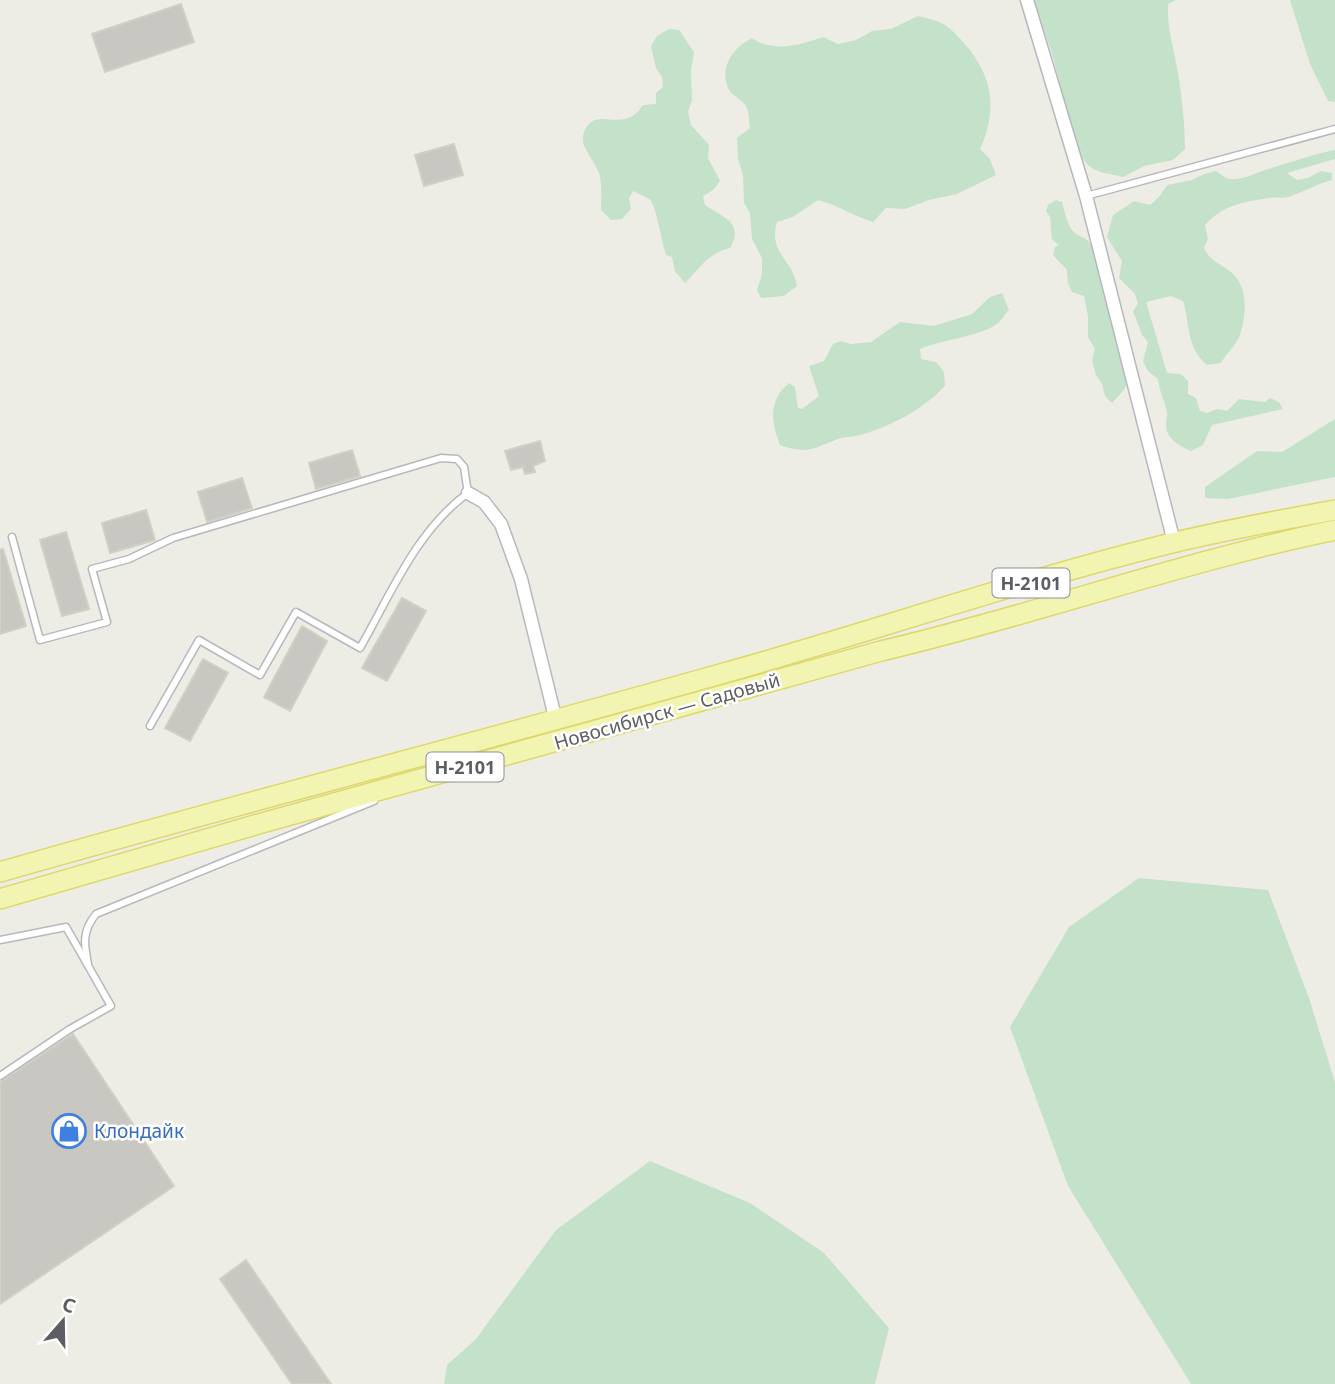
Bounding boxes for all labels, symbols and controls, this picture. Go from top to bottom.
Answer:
road number: Н-2101 [992,568,1070,598]
street label: Новосибирск — Садовый [551,666,783,756]
road number: Н-2101 [426,752,504,782]
shop icon: Клондайк [50,1112,88,1150]
place label: Клондайк [94,1118,184,1144]
north arrow [28,1286,98,1356]
text: С [59,1291,79,1319]

